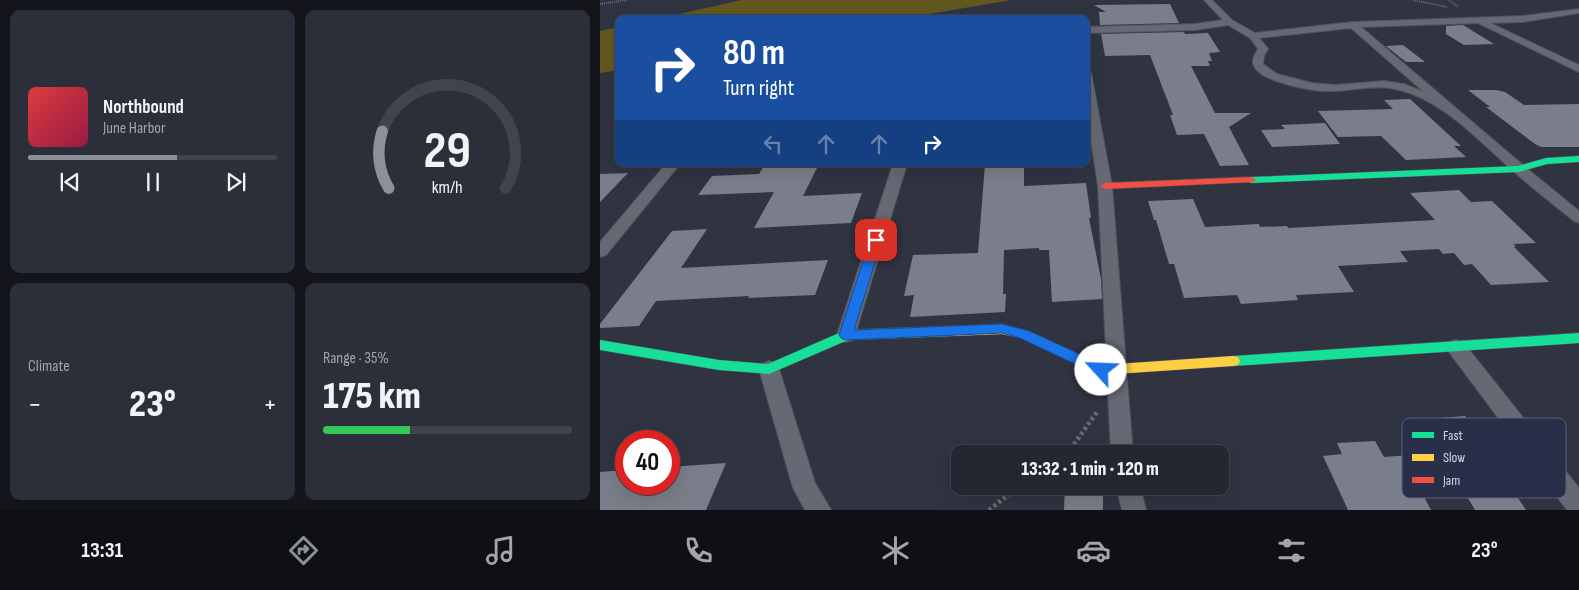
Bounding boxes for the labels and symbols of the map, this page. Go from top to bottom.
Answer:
pin [855,219,897,261]
position arrow [1074,343,1126,395]
legend [1402,418,1566,498]
text: Fast [1443,427,1463,444]
speed limit sign: 40 [615,430,680,495]
text: Slow [1443,449,1465,466]
text: Jam [1442,472,1460,489]

